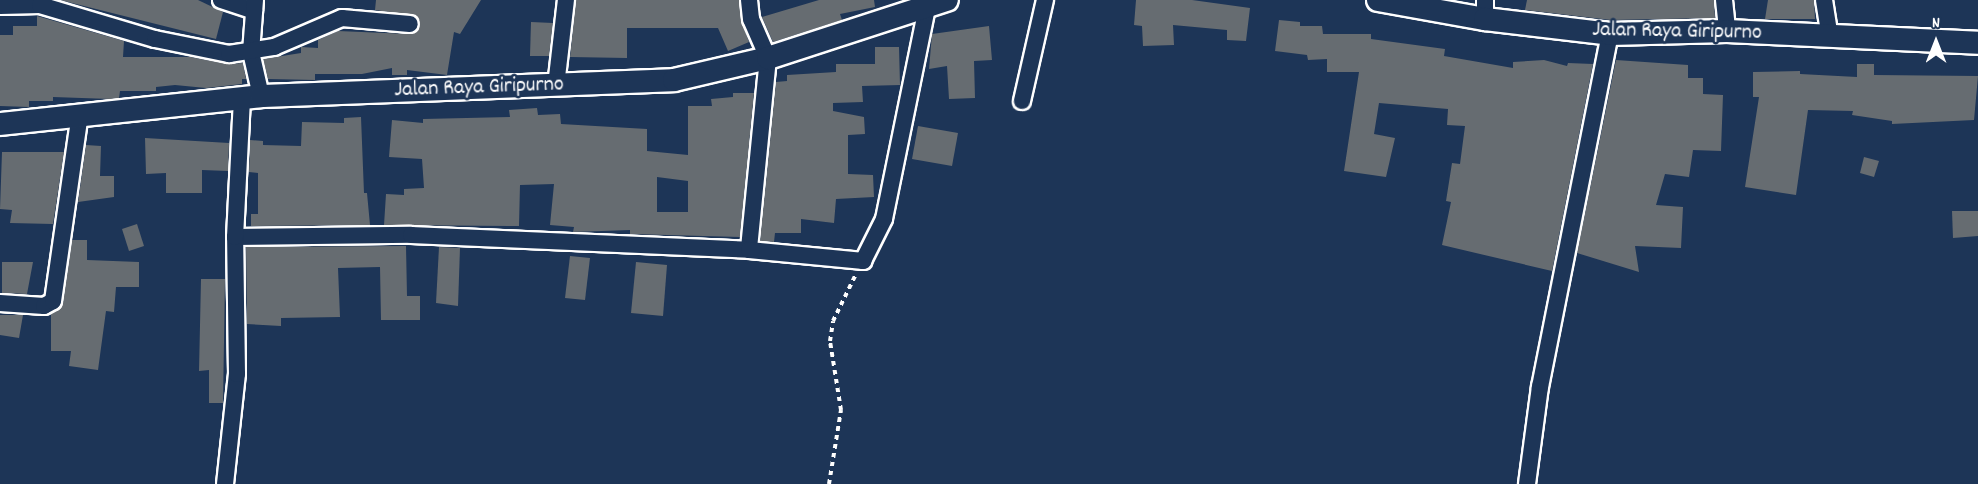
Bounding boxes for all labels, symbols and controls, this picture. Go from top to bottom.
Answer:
north arrow [1906,12,1966,72]
text: N [1932,12,1940,35]
street label: Jalan Raya Giripurno [1592,17,1762,47]
street label: Jalan Raya Giripurno [394,72,564,104]

